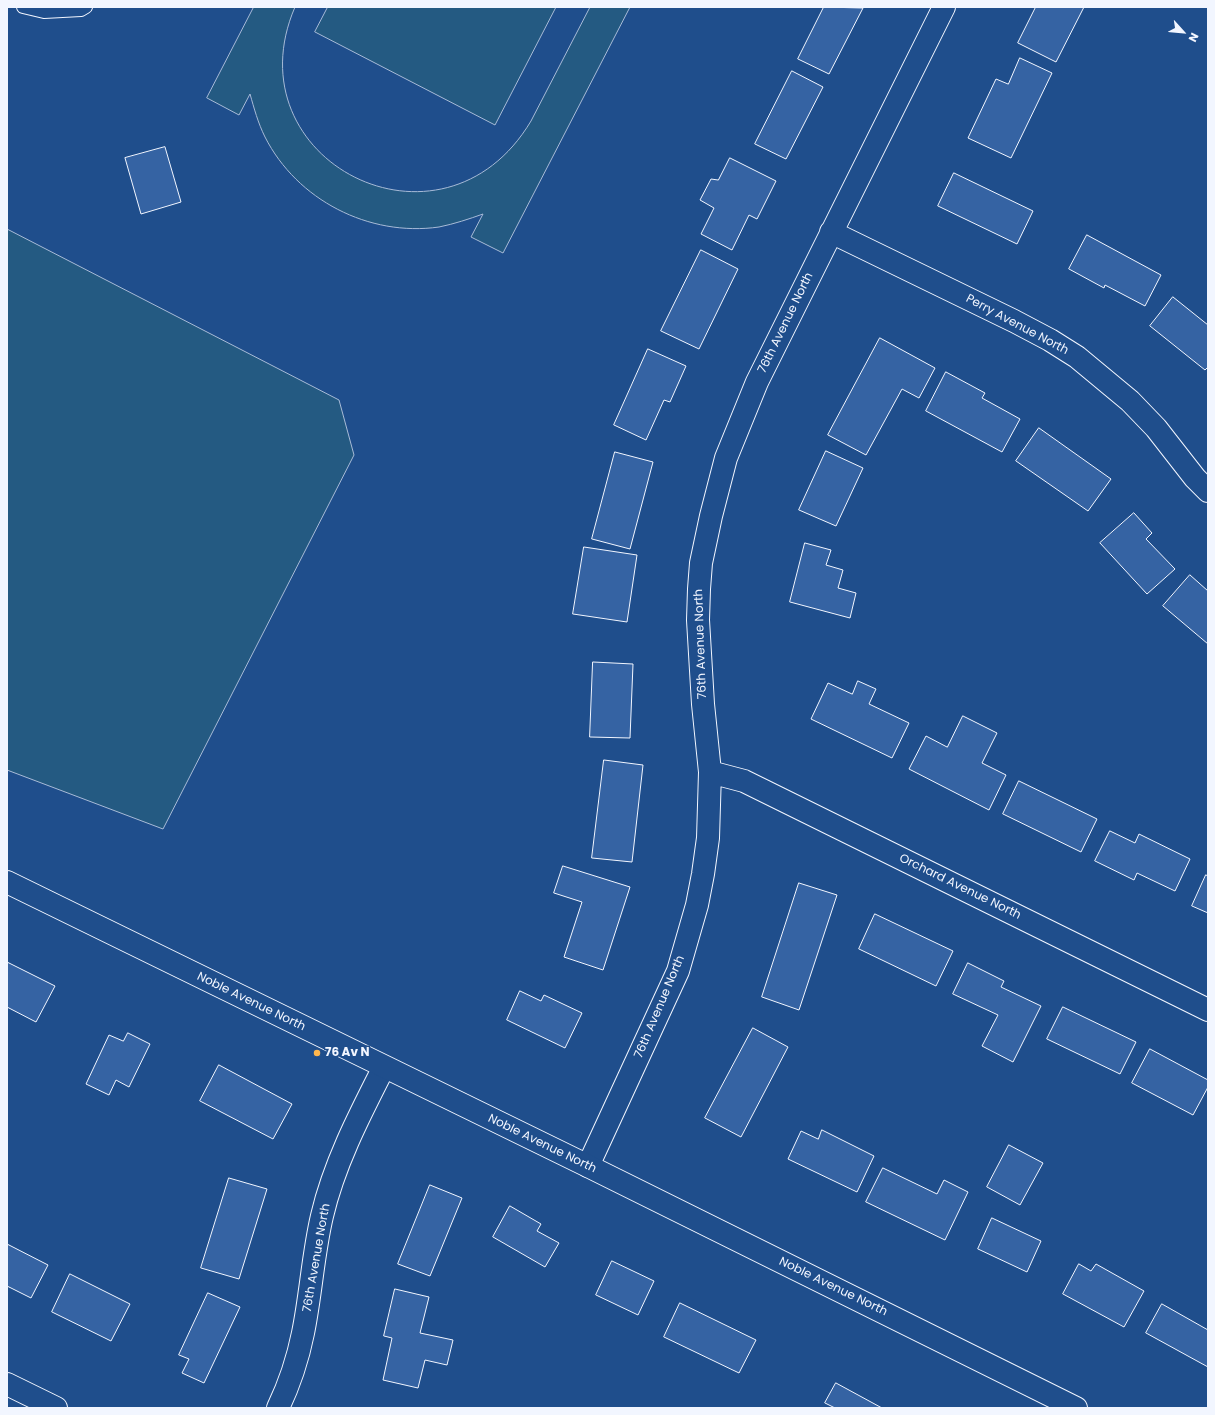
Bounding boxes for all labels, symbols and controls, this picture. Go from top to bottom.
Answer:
north arrow [1163,12,1203,52]
text: N [1185,30,1203,45]
street label: 76th Avenue North [755,270,817,376]
street label: Perry Avenue North [963,292,1071,358]
street label: 76th Avenue North [692,589,710,699]
street label: Orchard Avenue North [897,851,1023,923]
street label: 76th Avenue North [632,953,688,1061]
street label: Noble Avenue North [194,970,308,1034]
place label: 76 Av N [325,1046,370,1060]
marker: 76 Av N [312,1048,322,1058]
street label: Noble Avenue North [485,1112,599,1176]
street label: 76th Avenue North [300,1202,334,1314]
street label: Noble Avenue North [776,1255,890,1319]

